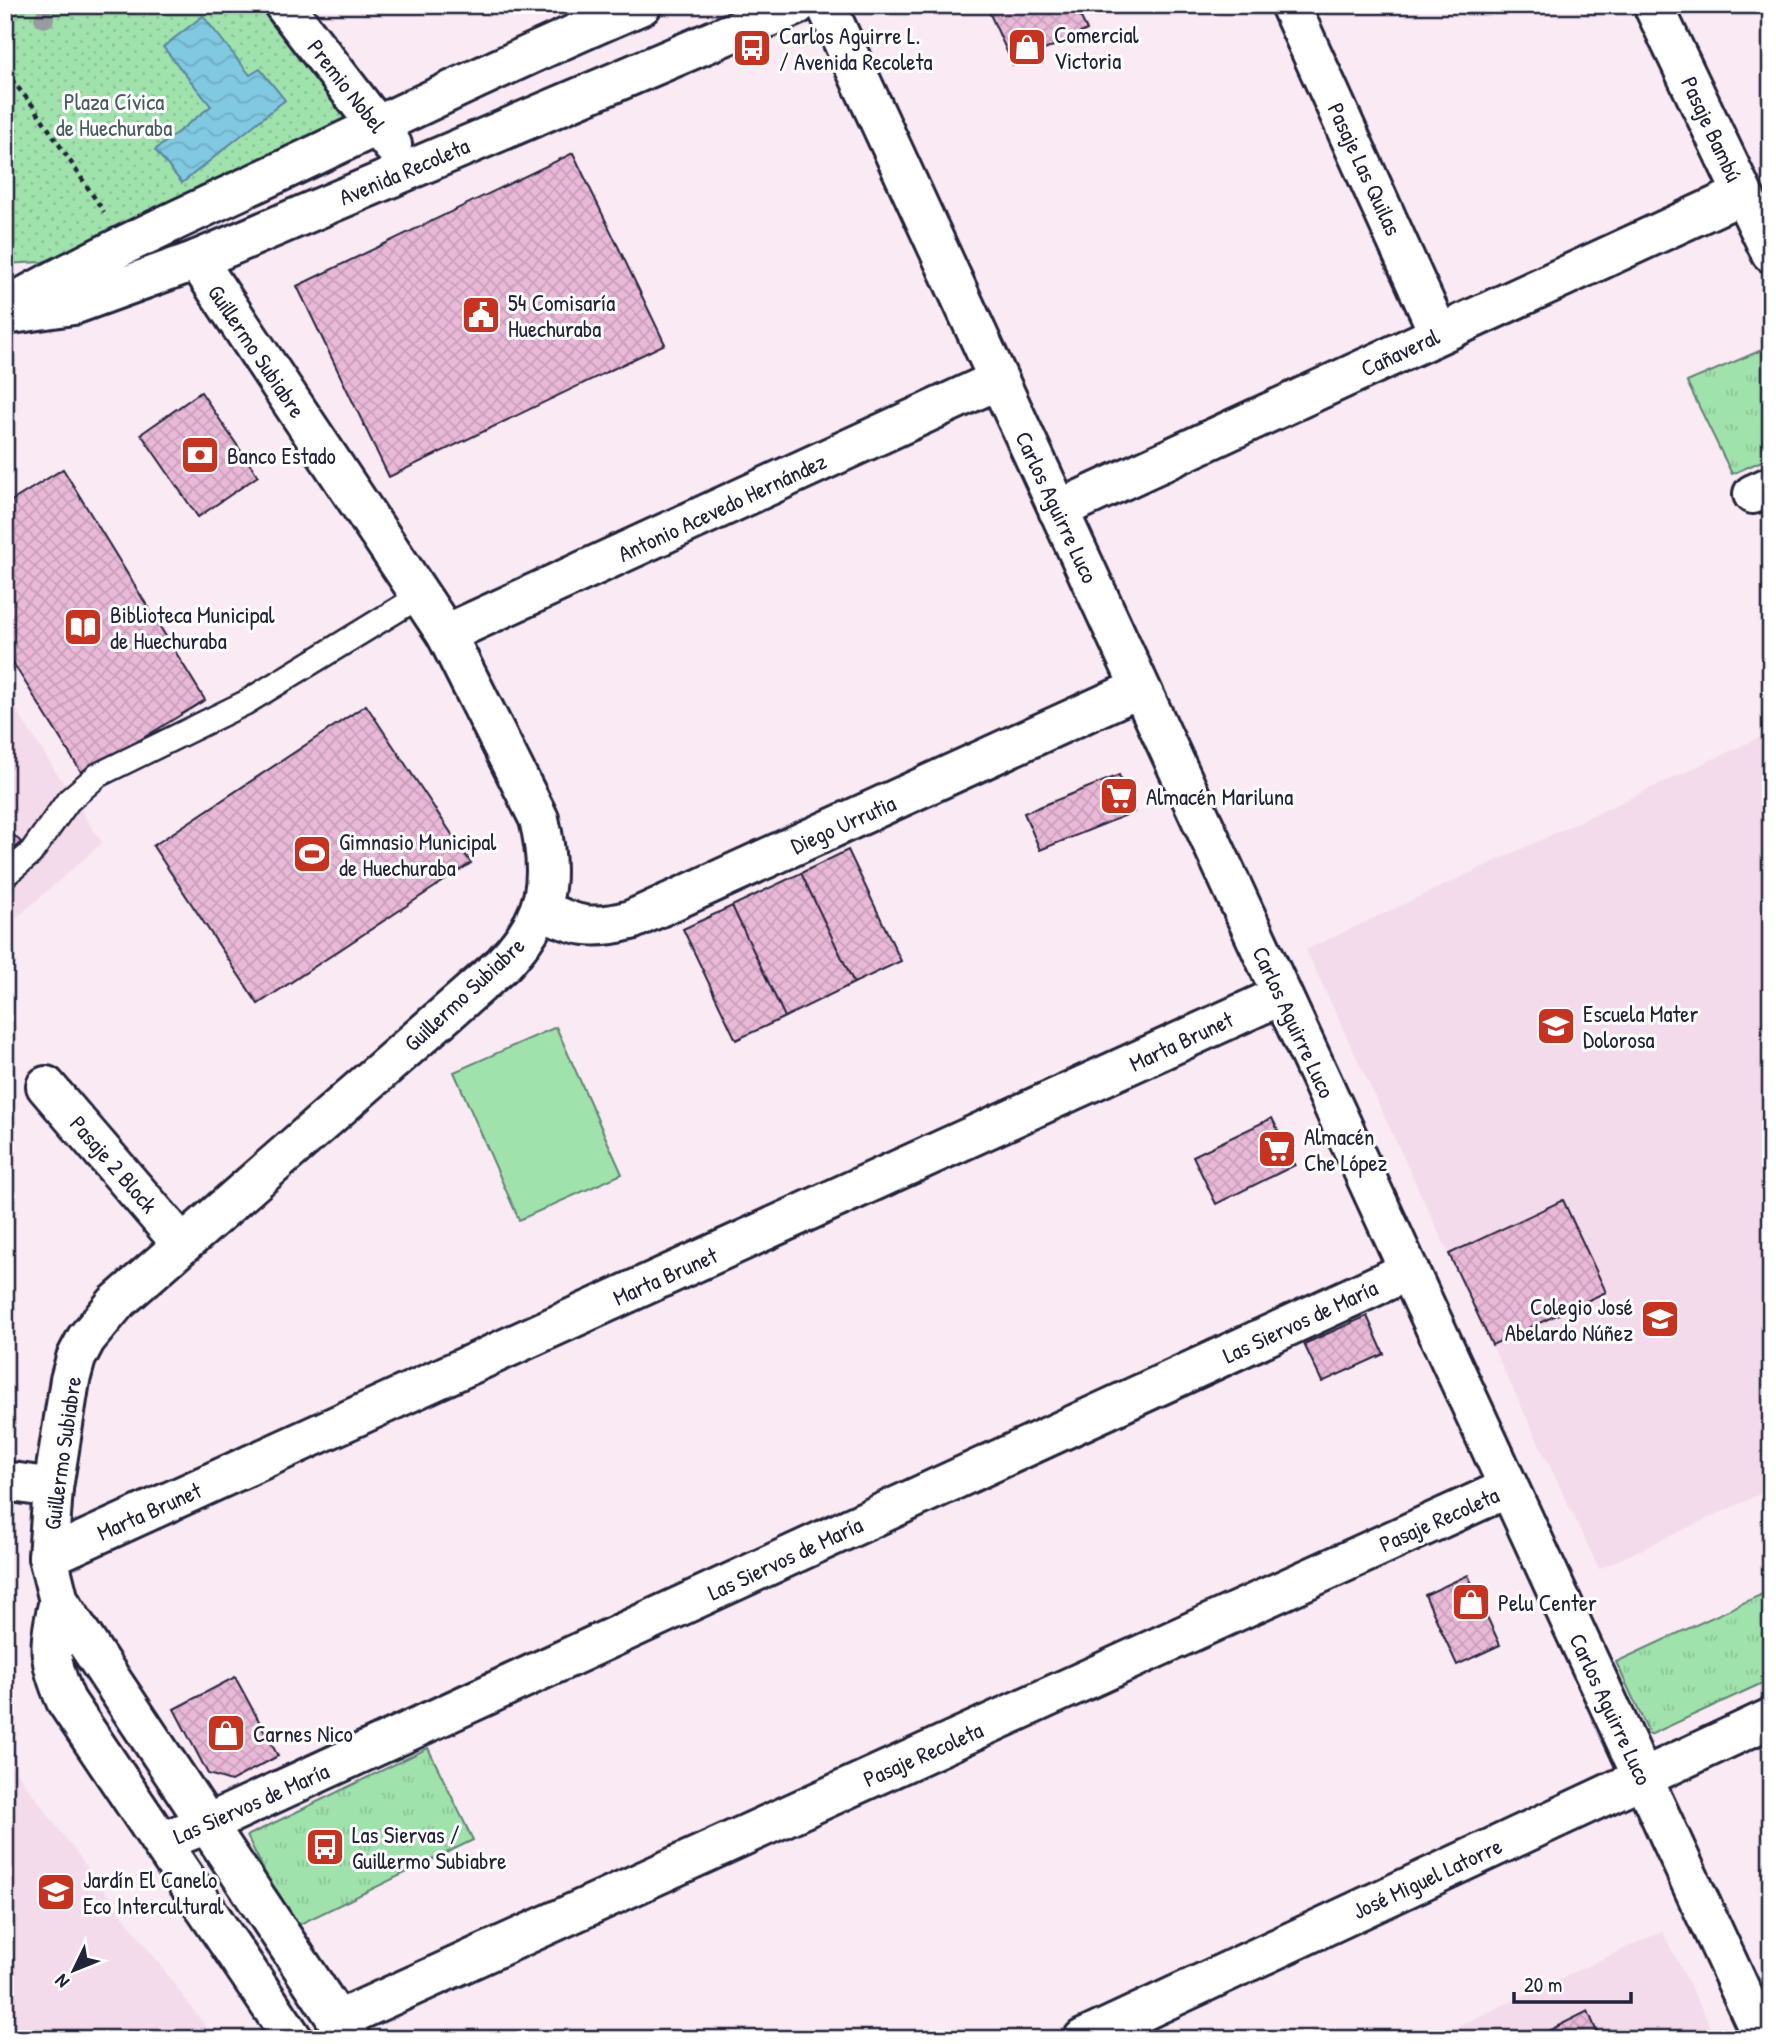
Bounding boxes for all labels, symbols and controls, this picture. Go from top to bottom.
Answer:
place label: Comercial Victoria [1054,19,1140,76]
place label: Carlos Aguirre L. / Avenida Recoleta [779,20,932,77]
shop icon: Comercial Victoria [1006,26,1048,68]
bus stop icon: Carlos Aguirre L. / Avenida Recoleta [731,27,773,69]
street label: Premio Nobel [301,33,394,140]
street label: Pasaje Bambú [1674,71,1750,187]
park label: Plaza Cívica de Huechuraba [56,86,172,143]
street label: Pasaje Las Quilas [1321,98,1409,240]
street label: Avenida Recoleta [334,130,474,212]
street label: Guillermo Subiabre [201,278,313,424]
place label: 54 Comisaría Huechuraba [508,287,615,344]
public building icon: 54 Comisaría Huechuraba [460,294,502,336]
street label: Cañaveral [1356,320,1445,384]
street label: Carlos Aguirre Luco [1008,426,1106,588]
bank icon: Banco Estado [179,434,221,476]
place label: Banco Estado [227,440,336,471]
street label: Antonio Acevedo Hernández [613,445,831,569]
place label: Biblioteca Municipal de Huechuraba [110,599,275,656]
library icon: Biblioteca Municipal de Huechuraba [62,606,104,648]
supermarket icon: Almacén Mariluna [1098,775,1140,817]
place label: Almacén Mariluna [1146,781,1293,812]
street label: Diego Urrutia [786,787,900,861]
place label: Gimnasio Municipal de Huechuraba [339,826,497,883]
sports icon: Gimnasio Municipal de Huechuraba [291,833,333,875]
street label: Guillermo Subiabre [397,930,531,1058]
street label: Carlos Aguirre Luco [1245,941,1343,1103]
place label: Escuela Mater Dolorosa [1583,998,1698,1055]
street label: Marta Brunet [1124,1003,1239,1078]
school or university icon: Escuela Mater Dolorosa [1535,1005,1577,1047]
street label: Pasaje 2 Block [63,1109,165,1220]
place label: Almacén Che López [1304,1121,1388,1178]
supermarket icon: Almacén Che López [1256,1128,1298,1170]
street label: Marta Brunet [608,1239,723,1313]
street label: Las Siervos de María [1218,1272,1382,1370]
place label: Colegio José Abelardo Núñez [1505,1291,1633,1348]
school or university icon: Colegio José Abelardo Núñez [1639,1298,1681,1340]
street label: Guillermo Subiabre [36,1374,88,1532]
street label: Marta Brunet [92,1474,207,1548]
street label: Pasaje Recoleta [1374,1479,1504,1559]
street label: Las Siervos de María [703,1509,867,1607]
shop icon: Pelu Center [1450,1581,1492,1623]
place label: Pelu Center [1498,1587,1597,1618]
street label: Carlos Aguirre Luco [1562,1628,1660,1790]
shop icon: Carnes Nico [205,1712,247,1754]
street label: Pasaje Recoleta [858,1714,988,1794]
place label: Carnes Nico [253,1718,353,1749]
street label: Las Siervos de María [168,1755,334,1851]
place label: Las Siervas / Guillermo Subiabre [352,1819,506,1876]
bus stop icon: Las Siervas / Guillermo Subiabre [304,1826,346,1868]
street label: José Miguel Latorre [1347,1830,1507,1926]
place label: Jardín El Canelo Eco Intercultural [83,1864,225,1921]
school or university icon: Jardín El Canelo Eco Intercultural [35,1871,77,1913]
north arrow [38,1936,108,2006]
scale bar [1514,1960,1631,2004]
text: N [49,1969,75,1994]
text: 20 m [1524,1970,1562,1999]

